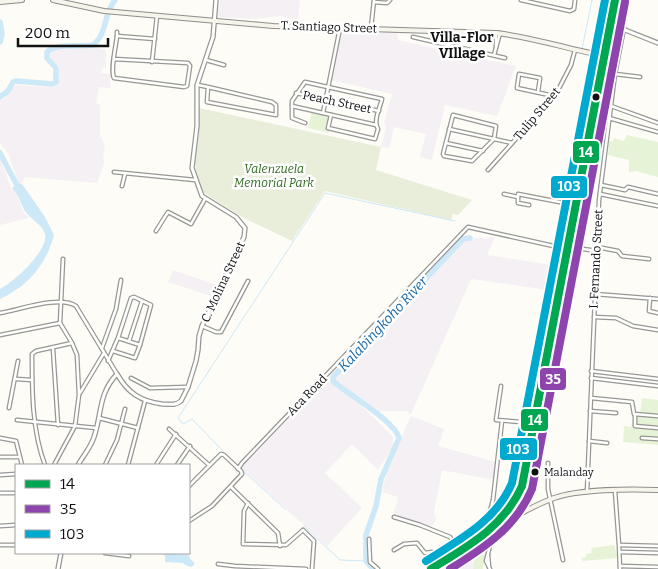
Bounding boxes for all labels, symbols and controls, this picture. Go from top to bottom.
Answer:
scale bar [18,15,108,47]
street label: T. Santiago Street [281,18,378,36]
text: 200 m [25,24,70,42]
district label: Villa-Flor VIllage [430,29,494,62]
street label: Tulip Street [511,84,564,143]
street label: Peach Street [301,88,373,116]
unlabelled marker [591,92,601,102]
line badge: 14 [572,140,600,164]
text: 14 [579,144,594,161]
park label: Valenzuela Memorial Park [234,162,314,190]
line badge: 103 [550,175,588,199]
text: 103 [557,178,581,195]
street label: I. Fernando Street [586,208,606,309]
street label: C. Molina Street [198,239,248,325]
water label: Kalabingkoho River [335,272,432,375]
line badge: 35 [539,367,567,391]
text: 35 [545,371,561,388]
street label: Aca Road [284,372,330,418]
line badge: 14 [520,408,549,432]
text: 14 [528,412,543,429]
line badge: 103 [499,437,538,461]
text: 103 [506,441,530,458]
legend [15,464,190,554]
place label: Malanday [544,466,594,479]
marker: Malanday [530,467,540,477]
text: 14 [60,475,75,493]
text: 35 [60,500,77,518]
text: 103 [60,525,84,543]

